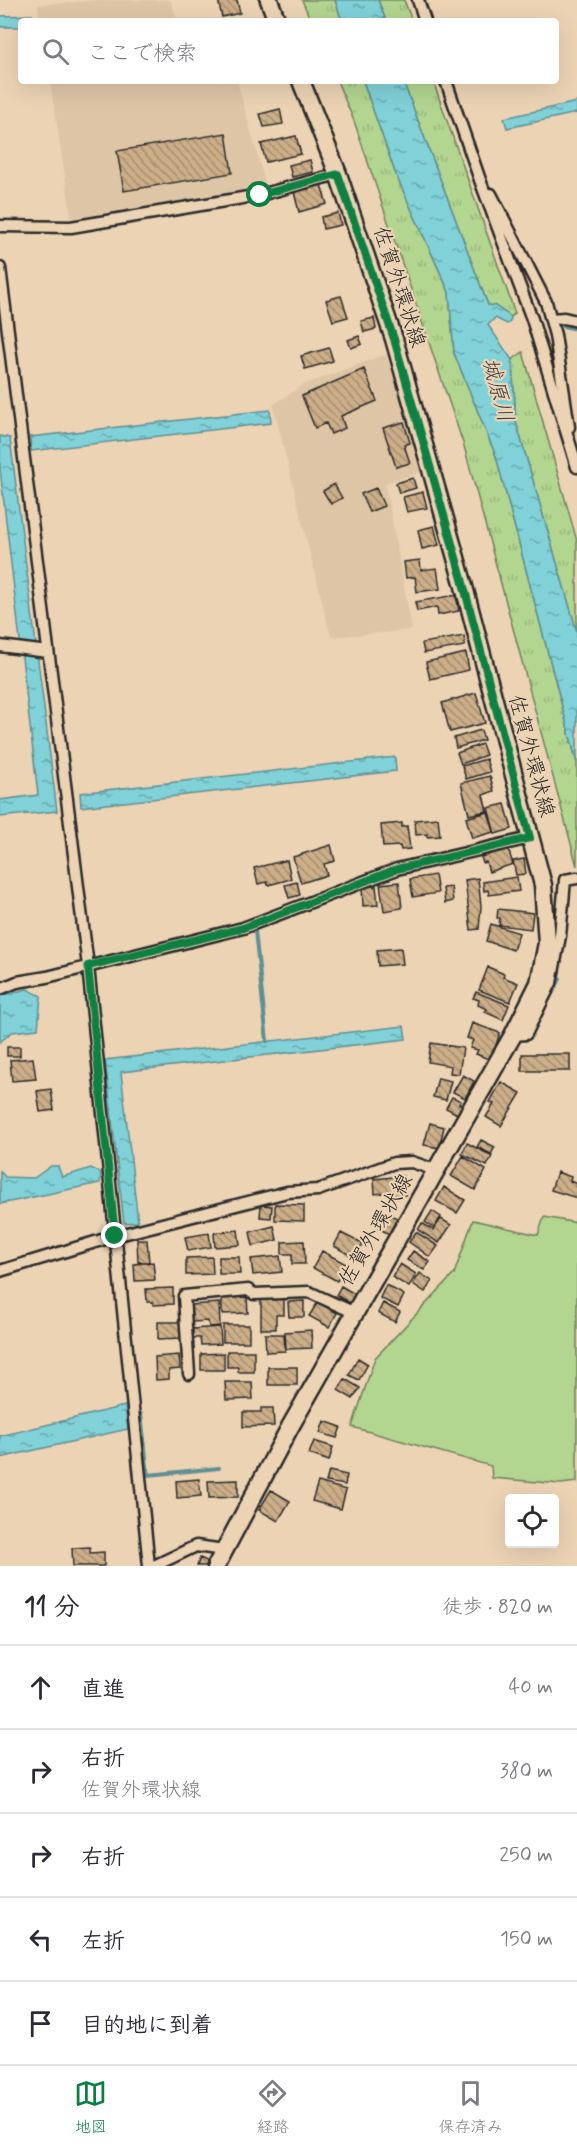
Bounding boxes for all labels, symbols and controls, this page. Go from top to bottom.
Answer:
search box [18,18,559,84]
icon: search [39,35,72,68]
text: ここで検索 [87,40,197,68]
route start [246,181,272,207]
street label: 佐賀外環状線 [366,223,432,351]
water label: 城原川 [475,354,519,426]
street label: 佐賀外環状線 [501,692,561,820]
street label: 佐賀外環状線 [332,1168,420,1292]
route end [101,1222,127,1248]
map controls [505,1494,559,1548]
button: locate [505,1494,559,1548]
text: 11 分 [24,1591,80,1625]
text: 徒歩 · 820 m [442,1594,553,1621]
icon: ahead [24,1671,57,1704]
text: 40 m [509,1674,553,1701]
text: 直進 [81,1676,125,1704]
text: 右折 [81,1745,125,1773]
icon: right [24,1755,57,1788]
text: 380 m [500,1758,553,1785]
text: 佐賀外環状線 [81,1777,201,1804]
icon: right [24,1839,57,1872]
text: 250 m [499,1842,553,1869]
text: 右折 [81,1844,125,1872]
icon: left [24,1923,57,1956]
text: 150 m [500,1926,553,1953]
text: 左折 [81,1928,125,1956]
icon: arrive [24,2007,57,2040]
text: 目的地に到着 [81,2012,213,2040]
tab: 地図 [74,2077,107,2138]
tab: 経路 [256,2077,289,2138]
tab: 保存済み [438,2077,502,2138]

